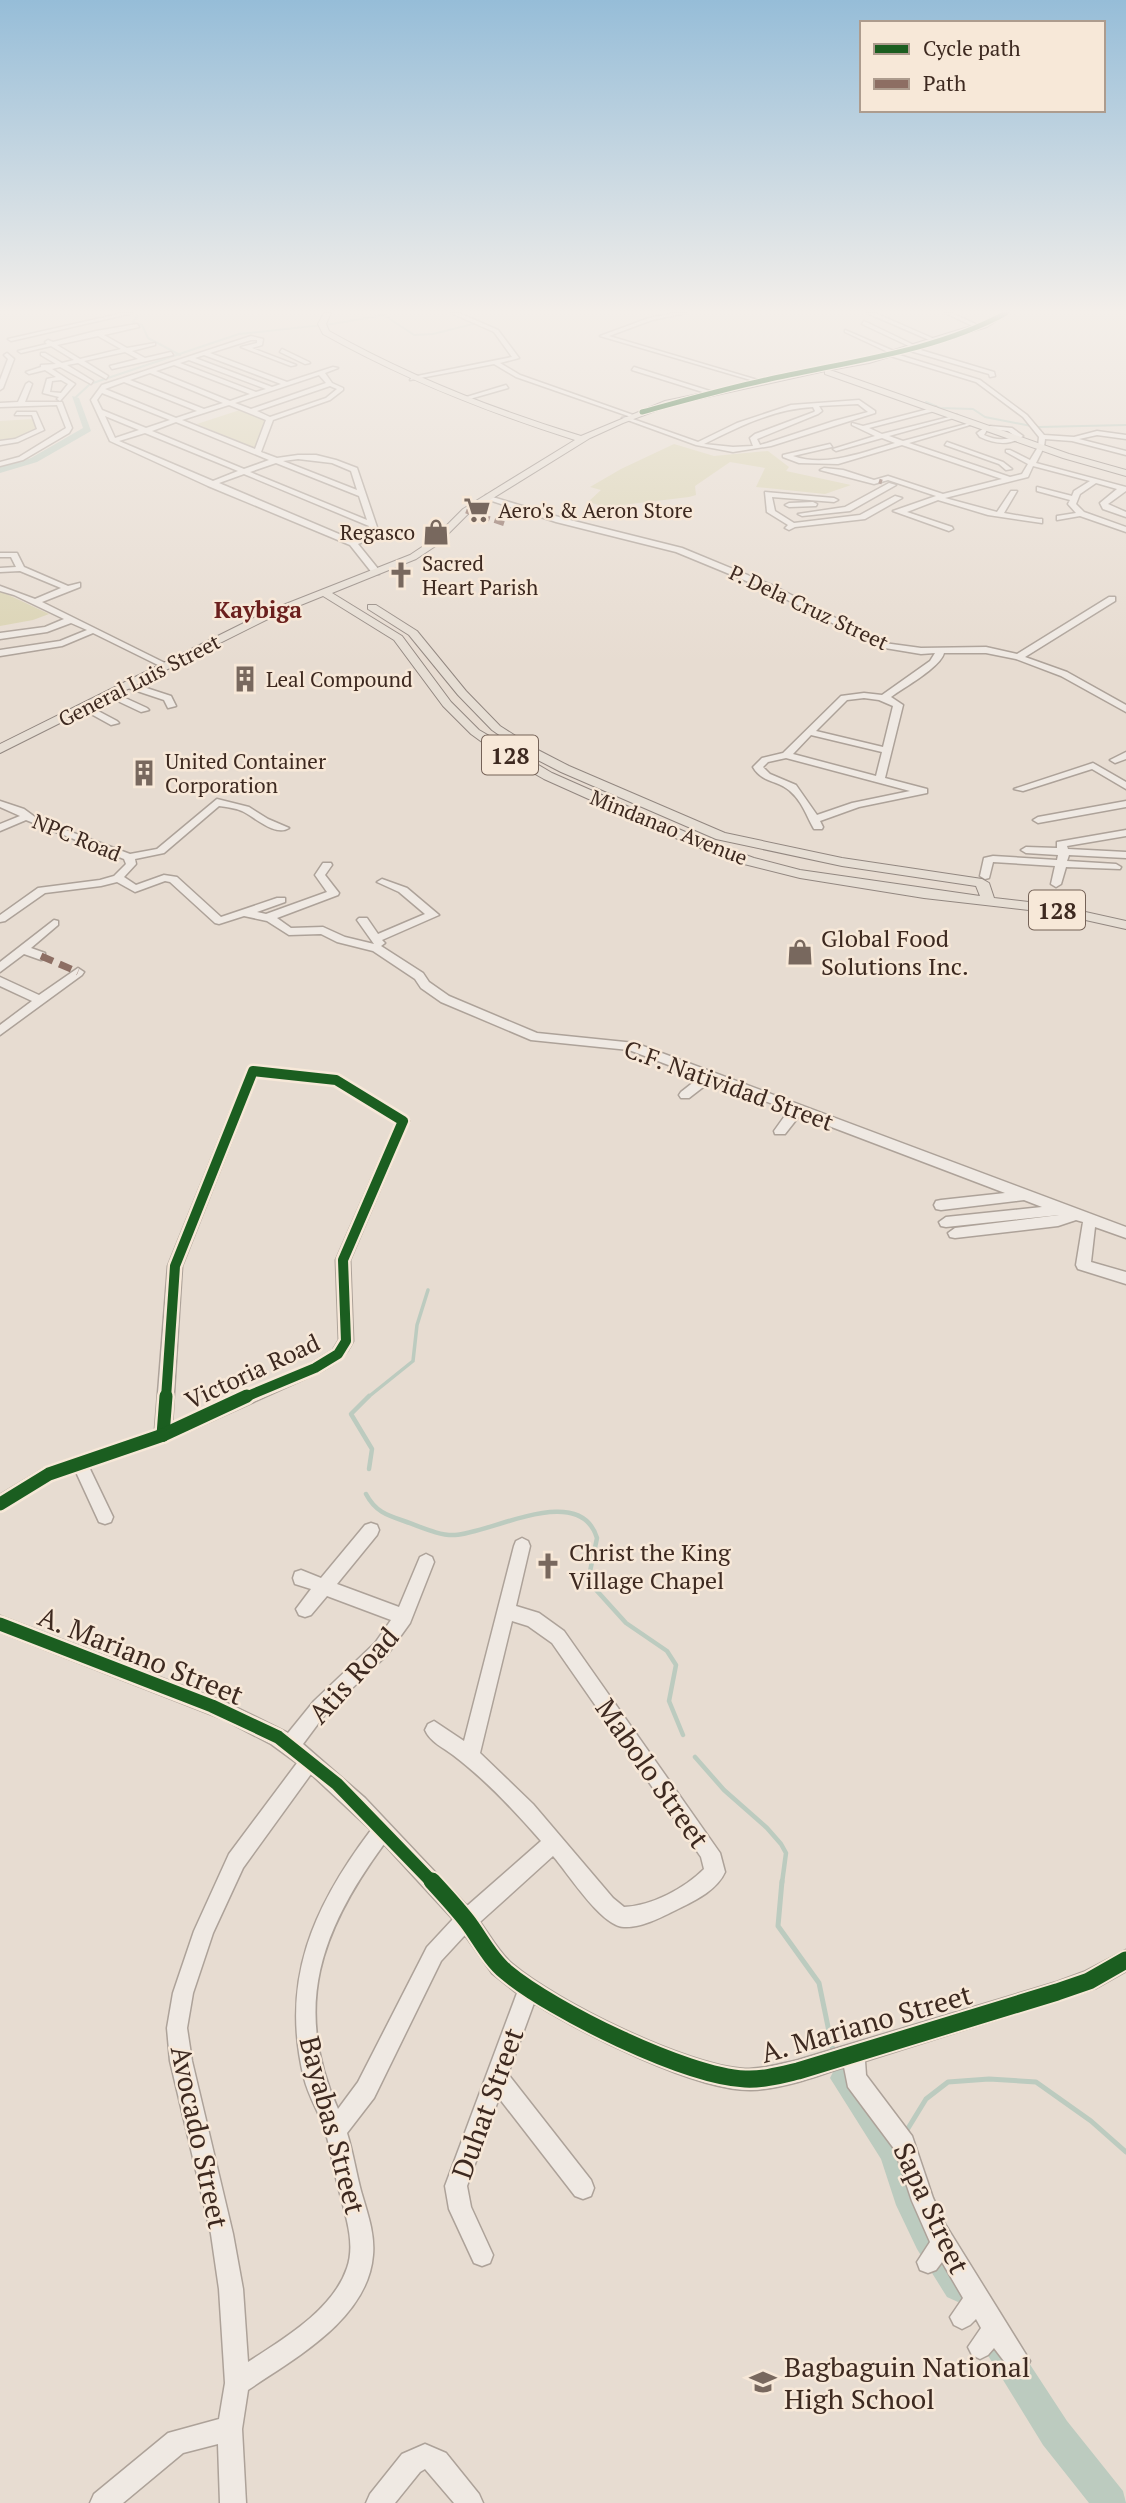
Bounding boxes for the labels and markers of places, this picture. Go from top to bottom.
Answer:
supermarket icon: Aero's & Aeron Store [462,495,492,525]
place label: Aero's & Aeron Store [498,496,693,524]
shop icon: Regasco [421,517,451,547]
place label: Regasco [340,518,415,546]
place label: Sacred Heart Parish [422,549,538,601]
church icon: Sacred Heart Parish [386,560,416,590]
building icon: Leal Compound [230,664,260,694]
place label: Leal Compound [266,665,413,693]
place label: United Container Corporation [165,747,326,799]
building icon: United Container Corporation [129,758,159,788]
place label: Global Food Solutions Inc. [821,922,969,982]
shop icon: Global Food Solutions Inc. [785,937,815,967]
place label: Christ the King Village Chapel [569,1536,731,1596]
church icon: Christ the King Village Chapel [533,1551,563,1581]
place label: Bagbaguin National High School [784,2348,1030,2417]
school or university icon: Bagbaguin National High School [748,2367,778,2397]

